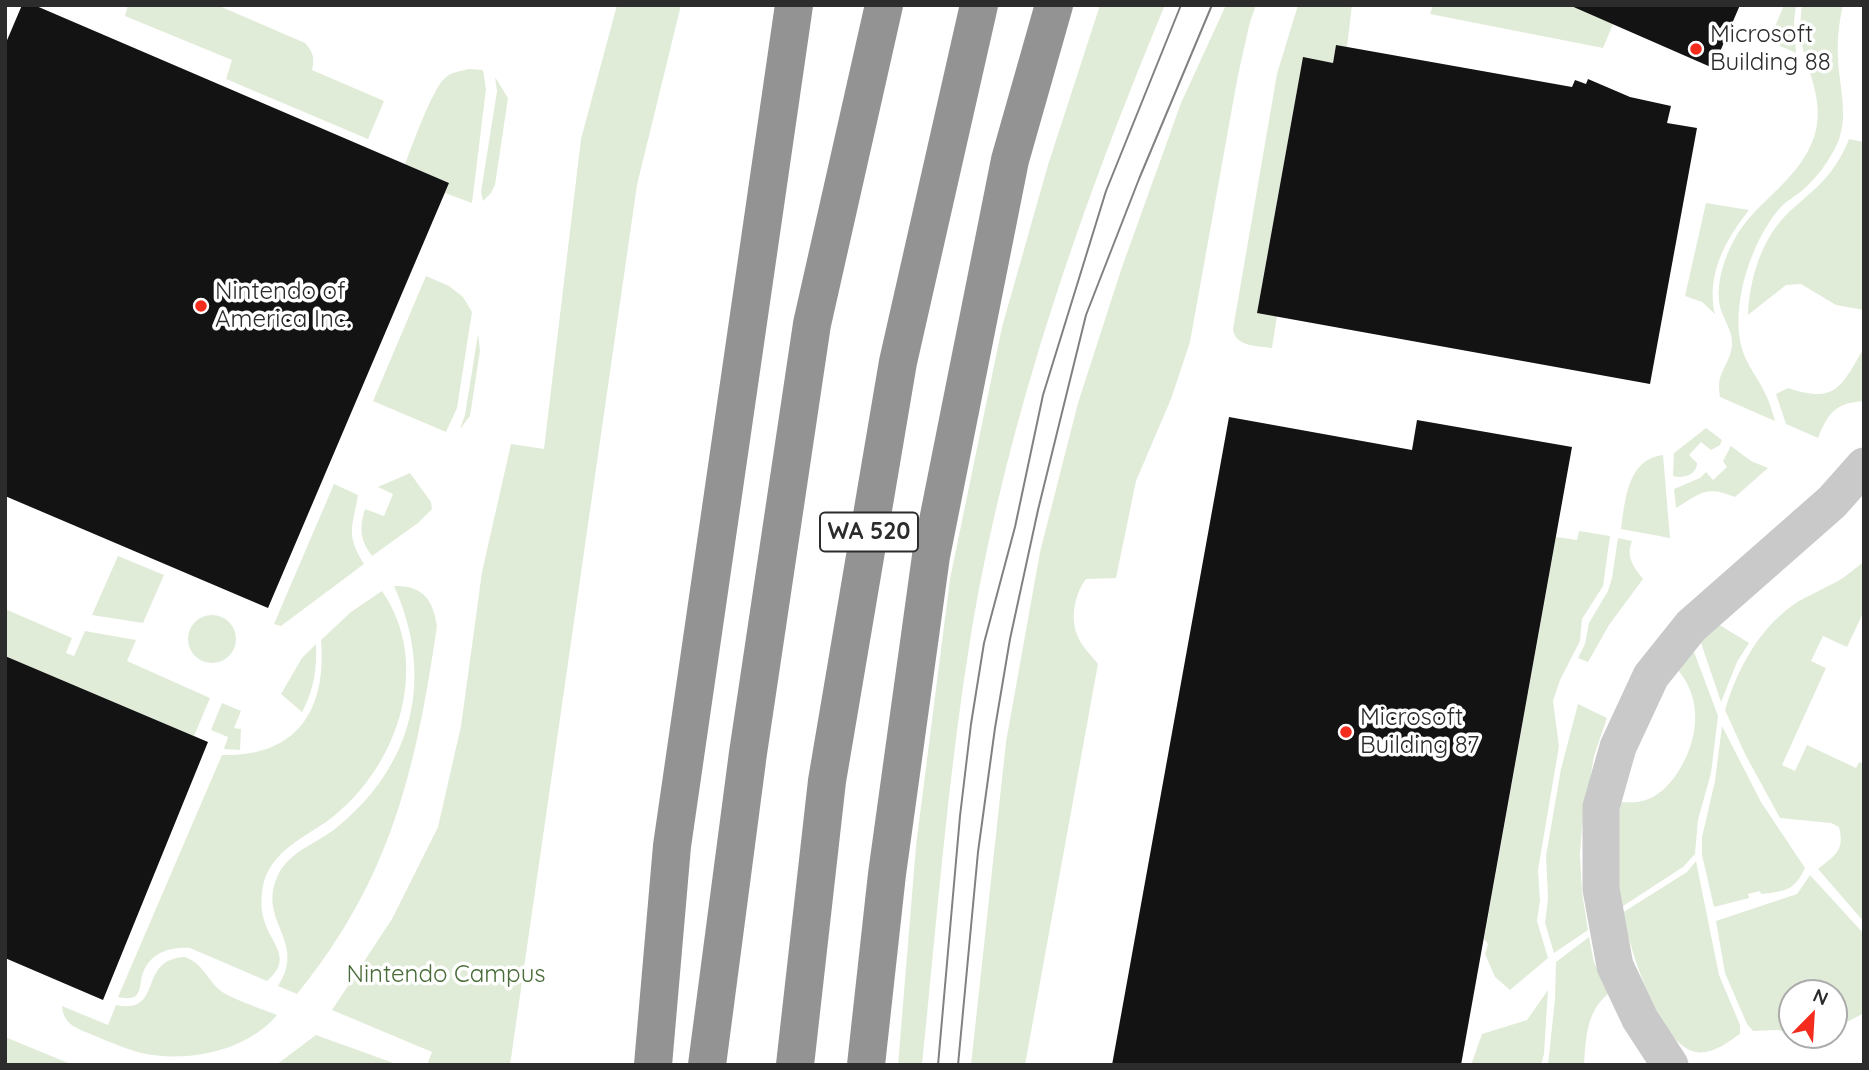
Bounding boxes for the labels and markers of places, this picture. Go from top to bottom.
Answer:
place label: Microsoft Building 88 [1710,21,1831,77]
marker: Microsoft Building 88 [1688,41,1704,57]
place label: Nintendo of America Inc. [215,278,351,334]
marker: Nintendo of America Inc. [193,298,209,314]
place label: Microsoft Building 87 [1360,704,1479,760]
marker: Microsoft Building 87 [1338,724,1354,740]

